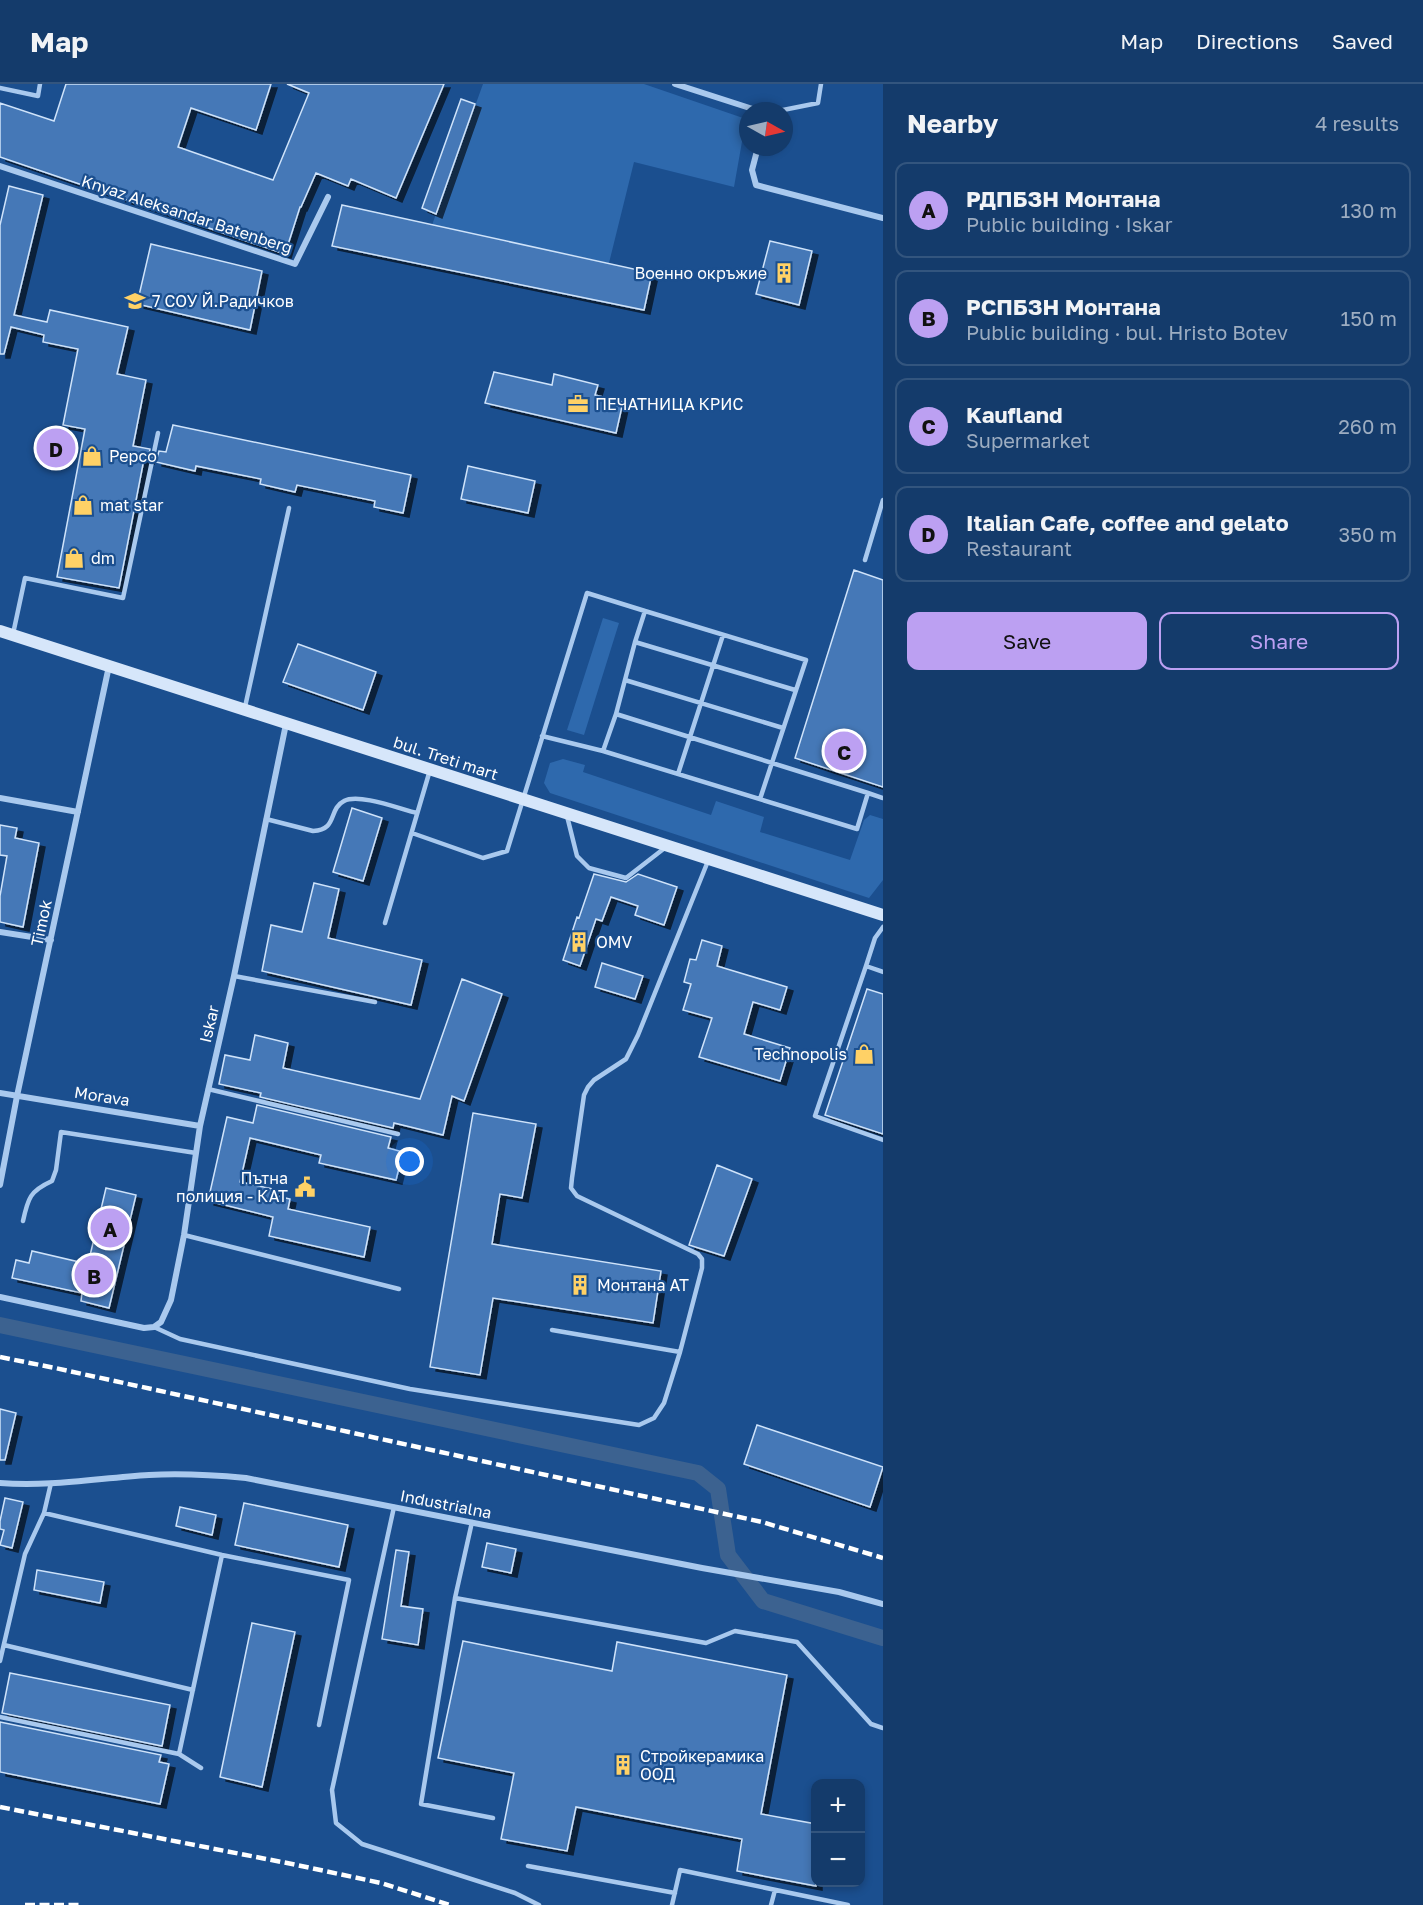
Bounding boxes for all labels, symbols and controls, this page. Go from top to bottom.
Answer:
text: Map [30,25,88,58]
text: Map [1120,28,1163,54]
text: Directions [1196,28,1299,54]
text: Saved [1332,28,1393,54]
north arrow [739,102,793,156]
text: Nearby [907,108,998,139]
text: 4 results [1315,111,1399,135]
street label: Knyaz Aleksandar Batenberg [79,170,295,258]
text: РДПБЗН Монтана [966,185,1161,212]
text: A [921,198,936,222]
text: 130 m [1341,198,1397,222]
text: Public building · Iskar [966,212,1172,236]
building icon: Военно окръжие [772,261,796,285]
place label: Военно окръжие [634,263,767,283]
school or university icon: 7 СОУ Й.Радичков [123,289,147,313]
place label: 7 СОУ Й.Радичков [152,291,294,311]
text: РСПБЗН Монтана [966,293,1161,320]
text: B [921,306,936,330]
text: 150 m [1341,306,1397,330]
text: Public building · bul. Hristo Botev [966,320,1288,344]
office icon: ПЕЧАТНИЦА КРИС [566,392,590,416]
place label: ПЕЧАТНИЦА КРИС [595,394,743,414]
text: Kaufland [966,401,1063,428]
text: C [921,414,936,438]
text: 260 m [1338,414,1397,438]
pin: D [36,426,76,470]
text: Supermarket [966,428,1090,452]
shop icon: Pepco [80,444,104,468]
place label: Pepco [109,446,157,466]
shop icon: mat star [71,493,95,517]
place label: mat star [100,495,164,515]
text: Italian Cafe, coffee and gelato [966,509,1289,536]
text: D [921,522,936,546]
text: 350 m [1339,522,1397,546]
text: Restaurant [966,536,1072,560]
shop icon: dm [62,546,86,570]
place label: dm [91,548,115,568]
button: Save [907,612,1147,670]
button: Share [1159,612,1399,670]
pin: C [824,728,864,774]
street label: bul. Treti mart [391,732,501,784]
street label: Timok [26,898,56,948]
building icon: OMV [567,930,591,954]
place label: OMV [596,932,633,952]
street label: Iskar [195,1003,223,1045]
shop icon: Technopolis [852,1042,876,1066]
place label: Technopolis [754,1044,847,1064]
street label: Morava [73,1082,131,1110]
your location [395,1147,424,1176]
place label: Пътна полиция - КАТ [176,1168,288,1206]
public building icon: Пътна полиция - КАТ [293,1175,317,1199]
pin: A [90,1206,130,1250]
pin: B [74,1252,113,1298]
building icon: Монтана АТ [568,1273,592,1297]
place label: Монтана АТ [597,1275,689,1295]
street label: Industrialna [399,1485,493,1523]
place label: Стройкерамика ООД [640,1746,764,1784]
building icon: Стройкерамика ООД [611,1753,635,1777]
map controls [811,1779,865,1887]
button: + [811,1779,865,1833]
button: − [811,1833,865,1887]

